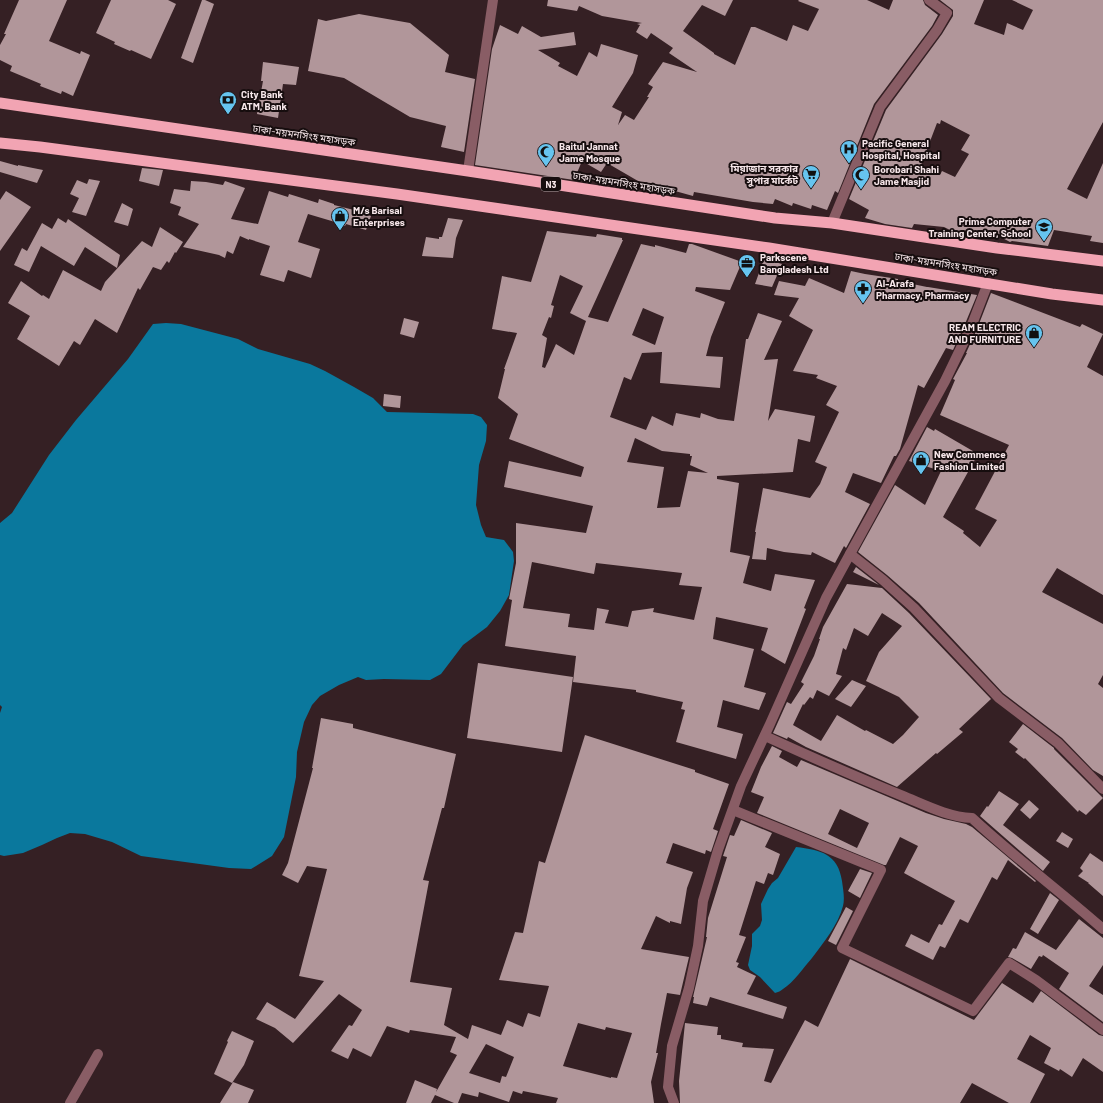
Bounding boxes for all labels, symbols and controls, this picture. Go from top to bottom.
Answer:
place label: City Bank ATM, Bank [241,88,287,112]
bank icon: City Bank ATM, Bank [218,90,238,115]
street label: ঢাকা-ময়মনসিংহ মহাসড়ক [251,122,357,148]
place label: Pacific General Hospital, Hospital [862,137,940,161]
hospital icon: Pacific General Hospital, Hospital [839,139,859,164]
place label: Baitul Jannat Jame Mosque [559,140,621,164]
mosque icon: Baitul Jannat Jame Mosque [536,142,556,167]
place label: মিয়াজান সরকার সুপার মার্কেট [729,162,799,187]
place label: Borobari Shahi Jame Masjid [874,163,940,187]
supermarket icon: মিয়াজান সরকার সুপার মার্কেট [801,164,821,189]
mosque icon: Borobari Shahi Jame Masjid [851,165,871,190]
street label: ঢাকা-ময়মনসিংহ মহাসড়ক [571,169,677,197]
road number: N3 [541,177,561,191]
place label: M/s Barisal Enterprises [353,204,405,228]
shop icon: M/s Barisal Enterprises [330,206,350,231]
place label: Prime Computer Training Center, School [928,215,1031,239]
school or university icon: Prime Computer Training Center, School [1034,217,1054,242]
street label: ঢাকা-ময়মনসিংহ মহাসড়ক [893,250,999,278]
place label: Parkscene Bangladesh Ltd [760,251,829,275]
office icon: Parkscene Bangladesh Ltd [737,253,757,278]
place label: Al-Arafa Pharmacy, Pharmacy [876,277,969,301]
pharmacy icon: Al-Arafa Pharmacy, Pharmacy [853,279,873,304]
place label: REAM ELECTRIC AND FURNITURE [948,321,1021,345]
shop icon: REAM ELECTRIC AND FURNITURE [1024,323,1044,348]
place label: New Commence Fashion Limited [934,448,1006,472]
shop icon: New Commence Fashion Limited [911,450,931,475]

